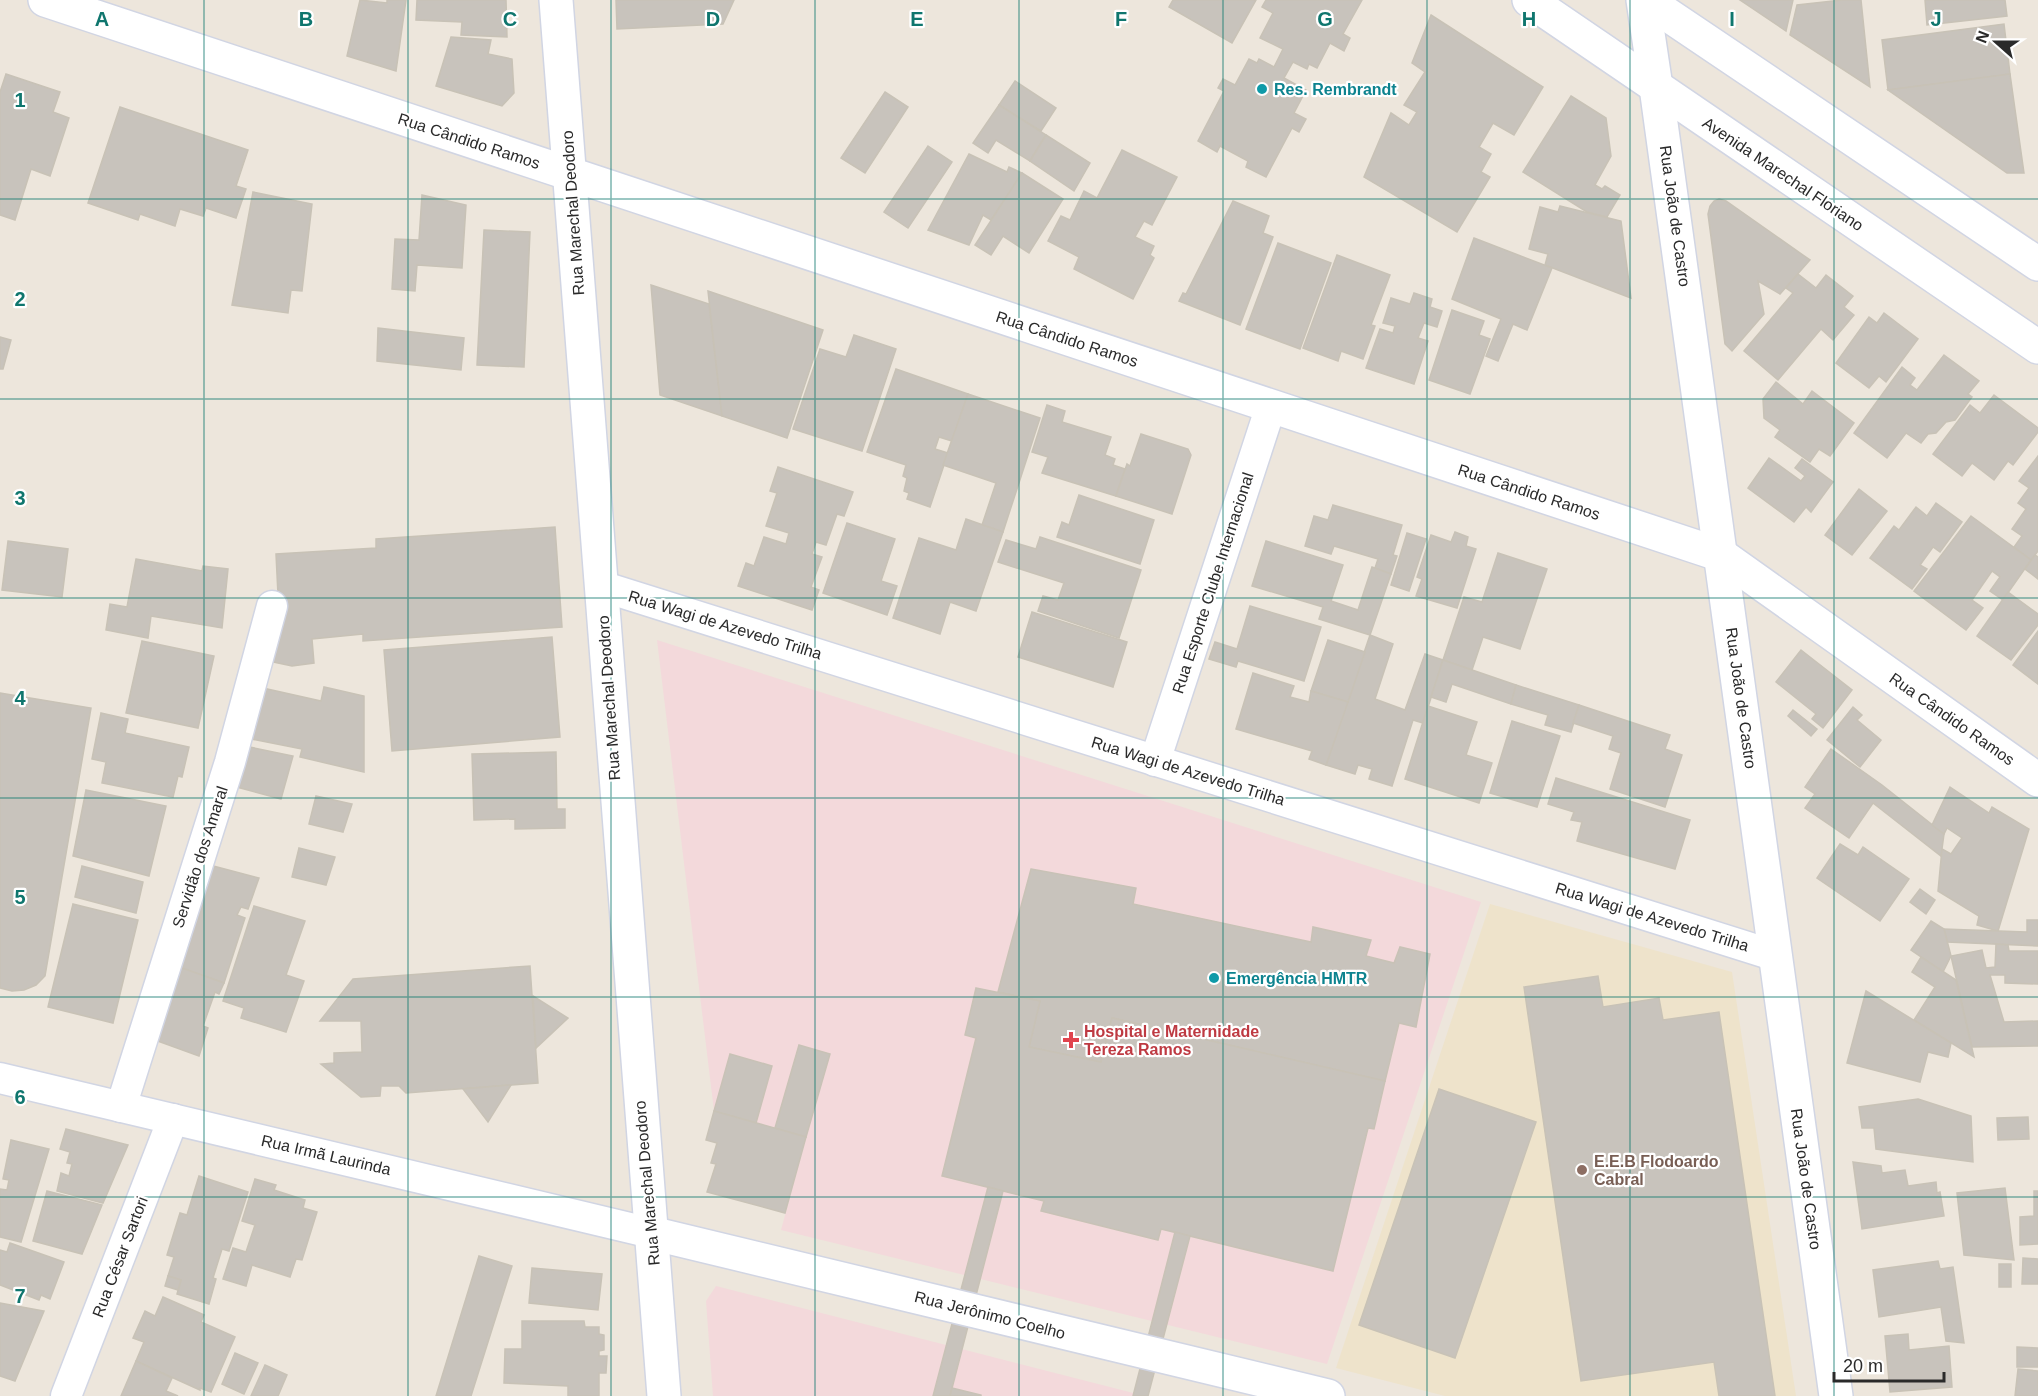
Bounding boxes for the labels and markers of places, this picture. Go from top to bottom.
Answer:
place label: Res. Rembrandt [1274,81,1397,98]
marker: Res. Rembrandt [1255,82,1269,96]
place label: Emergência HMTR [1226,970,1368,987]
marker: Emergência HMTR [1207,971,1221,985]
place label: Hospital e Maternidade Tereza Ramos [1084,1023,1259,1058]
marker: Hospital e Maternidade Tereza Ramos [1062,1031,1080,1049]
place label: E.E.B Flodoardo Cabral [1594,1153,1719,1188]
marker: E.E.B Flodoardo Cabral [1575,1163,1589,1177]

